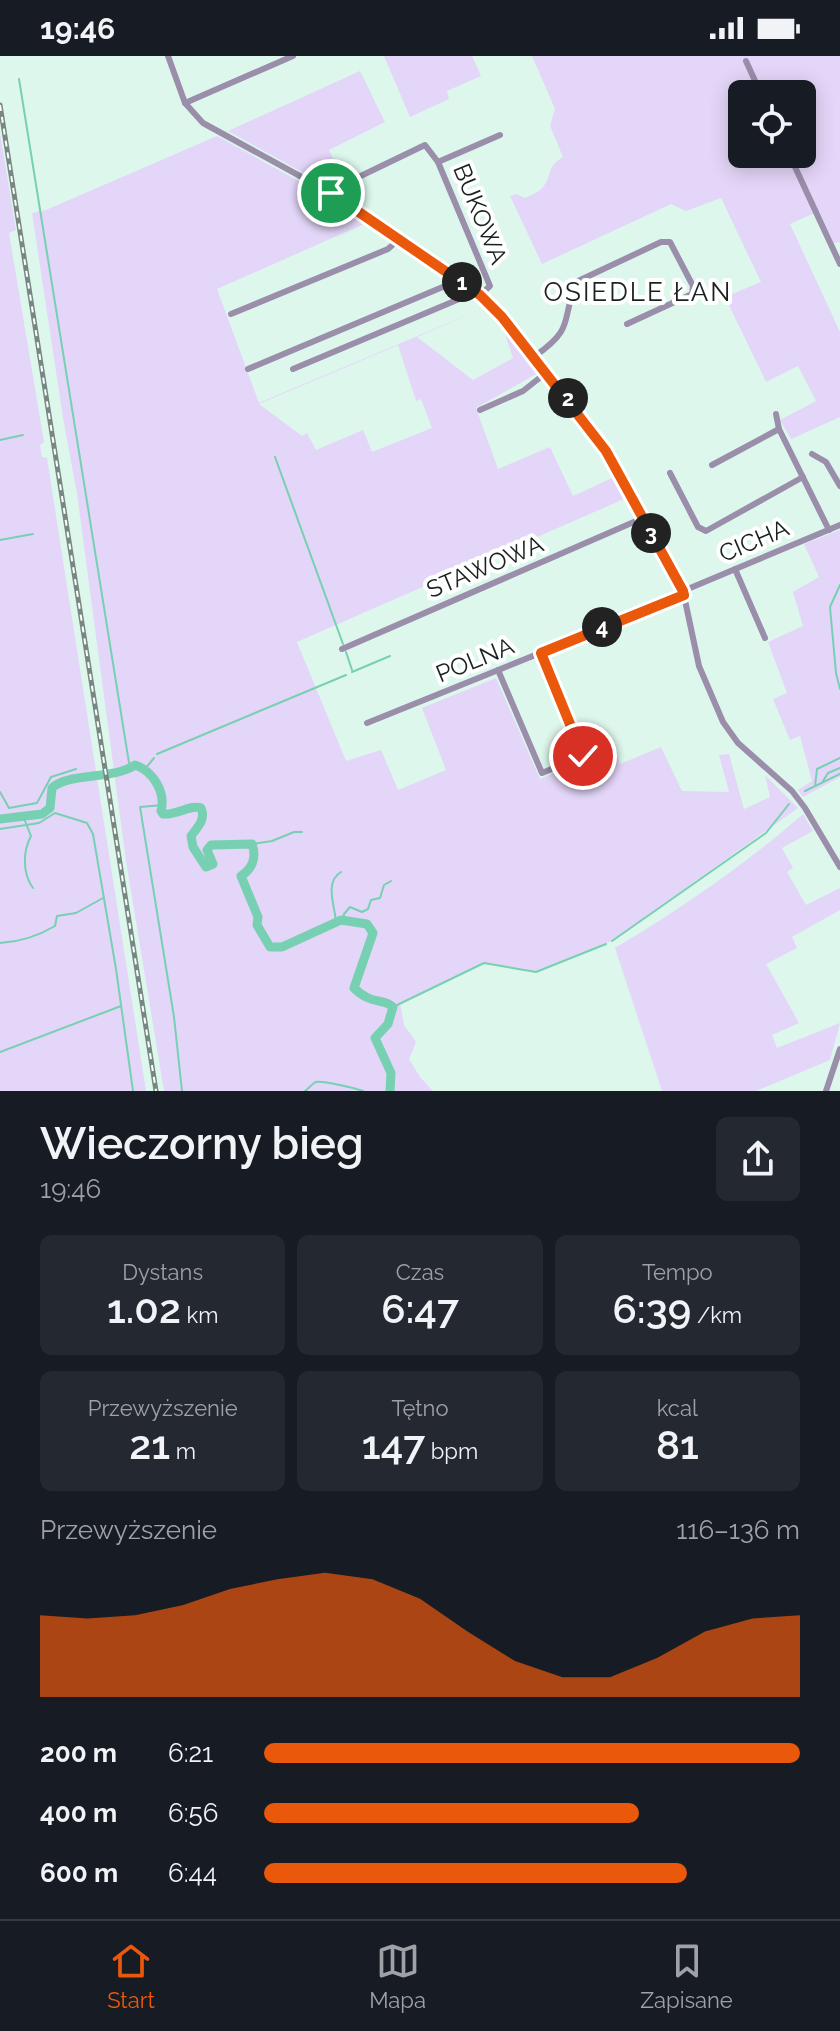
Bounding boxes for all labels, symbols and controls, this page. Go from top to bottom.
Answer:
text: 19:46 [40,11,115,46]
map controls [728,80,816,168]
button: locate [728,80,816,168]
pin [297,159,365,227]
street label: BUKOWA [447,159,514,268]
icon: arrive [309,171,353,215]
pin: 1 [442,262,482,302]
text: 1 [457,269,467,295]
district label: OSIEDLE ŁAN [544,277,732,307]
pin: 2 [548,378,588,418]
text: 2 [562,385,574,411]
pin: 3 [631,513,671,553]
street label: CICHA [715,513,793,568]
text: 3 [645,520,657,546]
street label: STAWOWA [422,529,548,604]
pin: 4 [582,607,622,647]
text: 4 [596,614,608,640]
street label: POLNA [432,631,518,688]
pin [549,722,617,790]
icon: check [561,734,605,778]
button: share [716,1117,800,1201]
text: Wieczorny bieg [40,1118,364,1169]
text: 19:46 [40,1174,101,1204]
text: Dystans [122,1259,203,1285]
text: Czas [396,1259,444,1285]
text: Tempo [642,1259,713,1285]
text: 1.02 [107,1285,181,1332]
text: 6:47 [381,1285,459,1332]
text: 6:39 [613,1285,691,1332]
text: km [181,1302,218,1328]
text: /km [691,1302,742,1328]
text: Przewyższenie [88,1395,238,1421]
text: Tętno [391,1395,449,1421]
text: kcal [657,1395,698,1421]
text: 21 [129,1421,170,1468]
text: 147 [362,1421,425,1468]
text: 81 [656,1421,699,1468]
text: m [170,1438,196,1464]
text: bpm [425,1438,478,1464]
text: Przewyższenie [40,1515,217,1545]
text: 116–136 m [676,1515,800,1545]
text: 200 m [40,1738,117,1768]
text: 6:21 [168,1738,213,1768]
text: 400 m [40,1798,117,1828]
text: 6:56 [168,1798,218,1828]
text: 600 m [40,1858,118,1888]
text: 6:44 [168,1858,217,1888]
tab: Start [107,1939,155,2013]
tab: Mapa [369,1939,426,2013]
tab: Zapisane [640,1939,733,2013]

